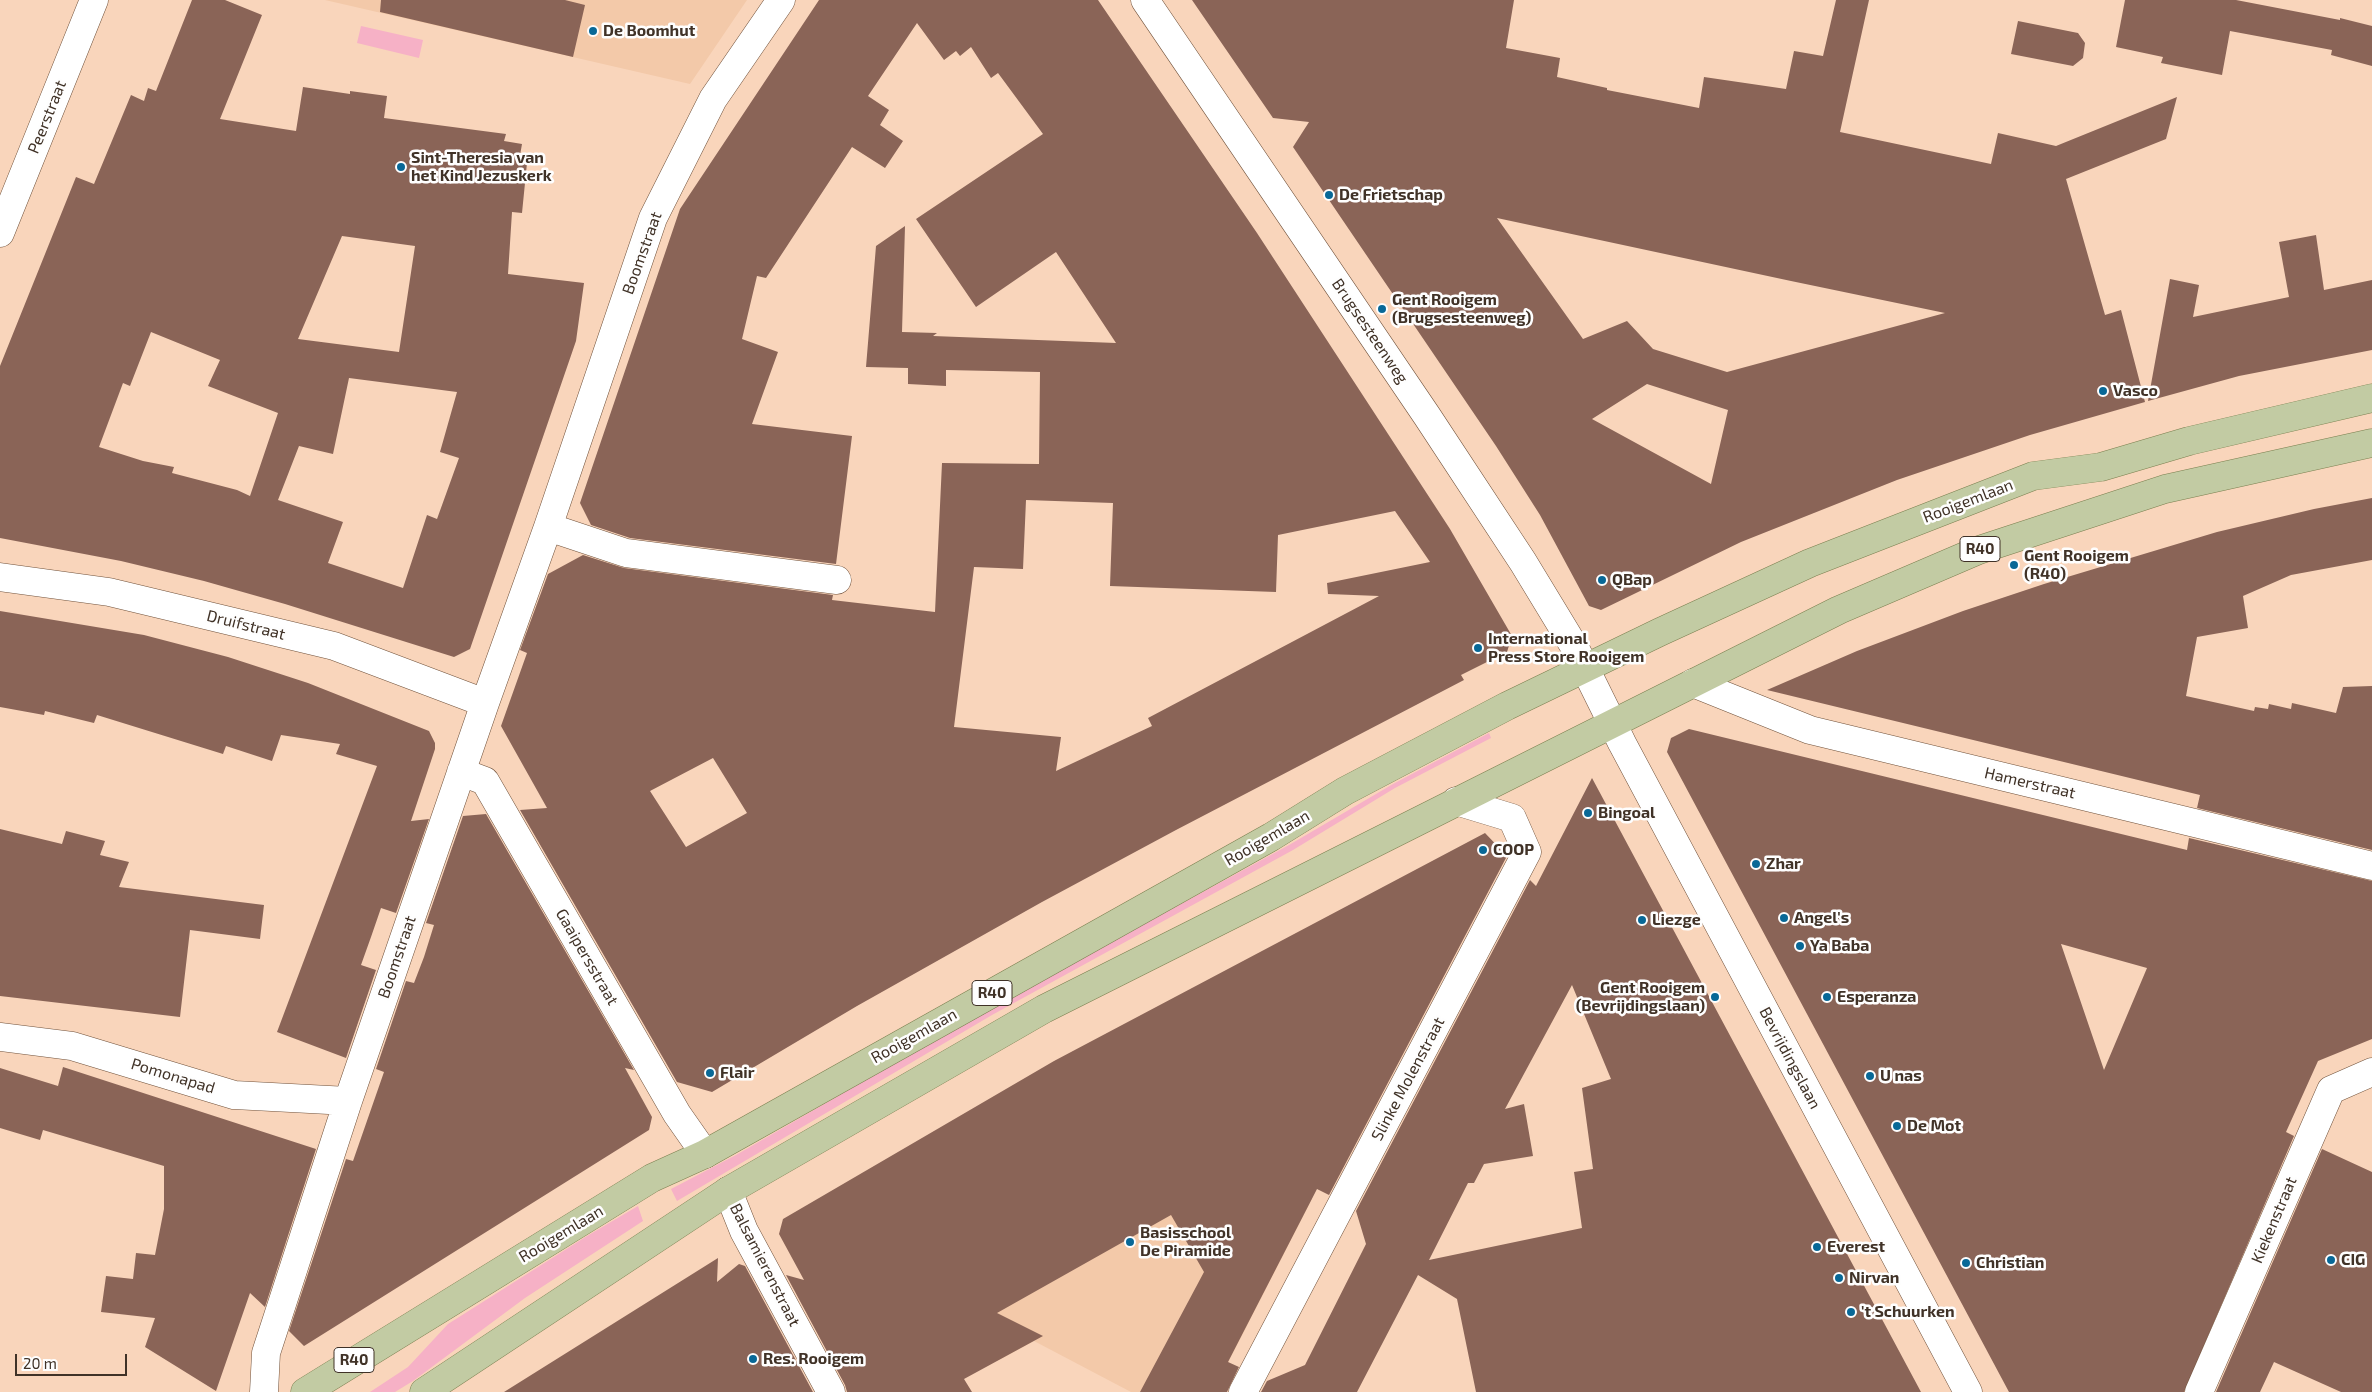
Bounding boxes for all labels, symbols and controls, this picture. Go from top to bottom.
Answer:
place label: De Boomhut [603,21,695,41]
marker: De Boomhut [587,25,599,37]
street label: Peerstraat [24,78,70,156]
place label: Sint-Theresia van het Kind Jezuskerk [411,148,552,186]
marker: Sint-Theresia van het Kind Jezuskerk [395,161,407,173]
place label: De Frietschap [1339,185,1443,205]
marker: De Frietschap [1323,189,1335,201]
street label: Boomstraat [618,209,666,297]
street label: Brugsesteenweg [1328,275,1412,387]
place label: Gent Rooigem (Brugsesteenweg) [1392,290,1531,328]
marker: Gent Rooigem (Brugsesteenweg) [1376,303,1388,315]
place label: Vasco [2113,381,2158,401]
marker: Vasco [2097,385,2109,397]
street label: Rooigemlaan [1920,475,2016,527]
road number: R40 [1960,536,2000,562]
place label: Gent Rooigem (R40) [2024,546,2129,584]
marker: Gent Rooigem (R40) [2008,559,2020,571]
place label: QBap [1612,570,1652,590]
marker: QBap [1596,574,1608,586]
street label: Druifstraat [205,606,287,644]
place label: International Press Store Rooigem [1488,629,1644,667]
marker: International Press Store Rooigem [1472,642,1484,654]
street label: Hamerstraat [1983,763,2077,803]
place label: Bingoal [1598,803,1655,823]
street label: Rooigemlaan [1221,806,1313,870]
marker: Bingoal [1582,807,1594,819]
place label: COOP [1493,840,1534,860]
marker: COOP [1477,844,1489,856]
place label: Zhar [1766,854,1801,874]
marker: Zhar [1750,858,1762,870]
street label: Gaaipersstraat [552,905,622,1009]
place label: Angel's [1794,908,1849,928]
place label: Liezge [1652,910,1701,930]
marker: Angel's [1778,912,1790,924]
street label: Boomstraat [374,913,420,1001]
marker: Liezge [1636,914,1648,926]
place label: Ya Baba [1810,936,1869,956]
marker: Ya Baba [1794,940,1806,952]
place label: Gent Rooigem (Bevrijdingslaan) [1576,978,1705,1016]
road number: R40 [972,980,1012,1006]
place label: Esperanza [1837,987,1916,1007]
marker: Gent Rooigem (Bevrijdingslaan) [1709,991,1721,1003]
marker: Esperanza [1821,991,1833,1003]
street label: Bevrijdingslaan [1755,1004,1825,1112]
street label: Rooigemlaan [868,1005,960,1067]
street label: Slinke Molenstraat [1367,1014,1449,1144]
street label: Pomonapad [129,1054,217,1098]
place label: Flair [720,1063,755,1083]
place label: U nas [1880,1066,1922,1086]
marker: Flair [704,1067,716,1079]
marker: U nas [1864,1070,1876,1082]
place label: De Mot [1907,1116,1961,1136]
marker: De Mot [1891,1120,1903,1132]
street label: Kiekenstraat [2247,1174,2301,1266]
street label: Balsamierenstraat [726,1200,804,1330]
street label: Rooigemlaan [515,1201,607,1267]
place label: Basisschool De Piramide [1140,1223,1231,1261]
marker: Basisschool De Piramide [1124,1236,1136,1248]
place label: Everest [1827,1237,1885,1257]
marker: Everest [1811,1241,1823,1253]
place label: CIG [2341,1250,2365,1270]
place label: Christian [1976,1253,2044,1273]
marker: CIG [2325,1254,2337,1266]
marker: Christian [1960,1257,1972,1269]
place label: Nirvan [1849,1268,1899,1288]
marker: Nirvan [1833,1272,1845,1284]
place label: 't Schuurken [1861,1302,1955,1322]
marker: 't Schuurken [1845,1306,1857,1318]
scale bar [18,1344,130,1376]
road number: R40 [334,1348,374,1372]
place label: Res. Rooigem [763,1349,864,1369]
marker: Res. Rooigem [747,1353,759,1365]
text: 20 m [23,1354,57,1372]

